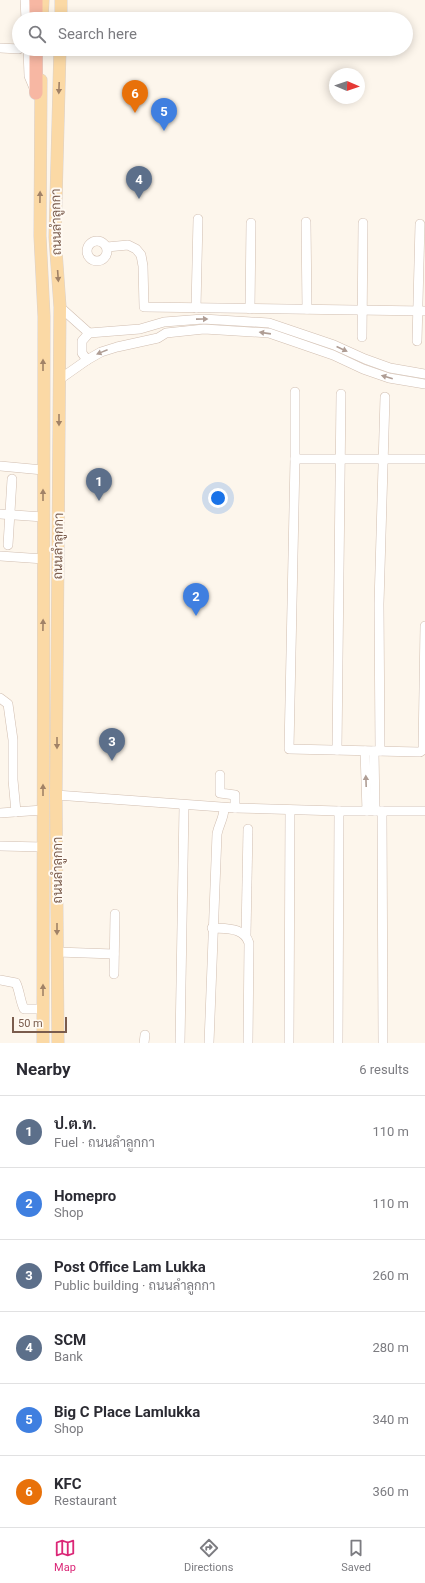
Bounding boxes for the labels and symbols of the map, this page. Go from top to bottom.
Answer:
north arrow [329,68,365,104]
pin: 6 [122,80,148,113]
one-way arrow [55,82,62,94]
pin: 5 [151,98,177,131]
pin: 4 [126,166,152,199]
street label: ถนนลำลูกกา [48,188,66,256]
one-way arrow [37,190,43,203]
one-way arrow [54,270,61,282]
one-way arrow [196,316,209,322]
one-way arrow [259,330,271,336]
one-way arrow [336,346,348,352]
one-way arrow [96,350,108,356]
one-way arrow [40,358,46,371]
one-way arrow [380,374,392,380]
one-way arrow [56,414,62,427]
pin: 1 [86,468,112,501]
one-way arrow [40,488,46,501]
your location [208,488,228,508]
street label: ถนนลำลูกกา [50,512,68,580]
pin: 2 [183,583,209,616]
one-way arrow [40,618,46,631]
pin: 3 [99,728,125,761]
one-way arrow [54,737,60,750]
one-way arrow [362,775,369,787]
one-way arrow [40,783,46,796]
street label: ถนนลำลูกกา [50,837,67,903]
one-way arrow [54,923,60,936]
one-way arrow [40,983,46,996]
scale bar [12,1015,67,1034]

